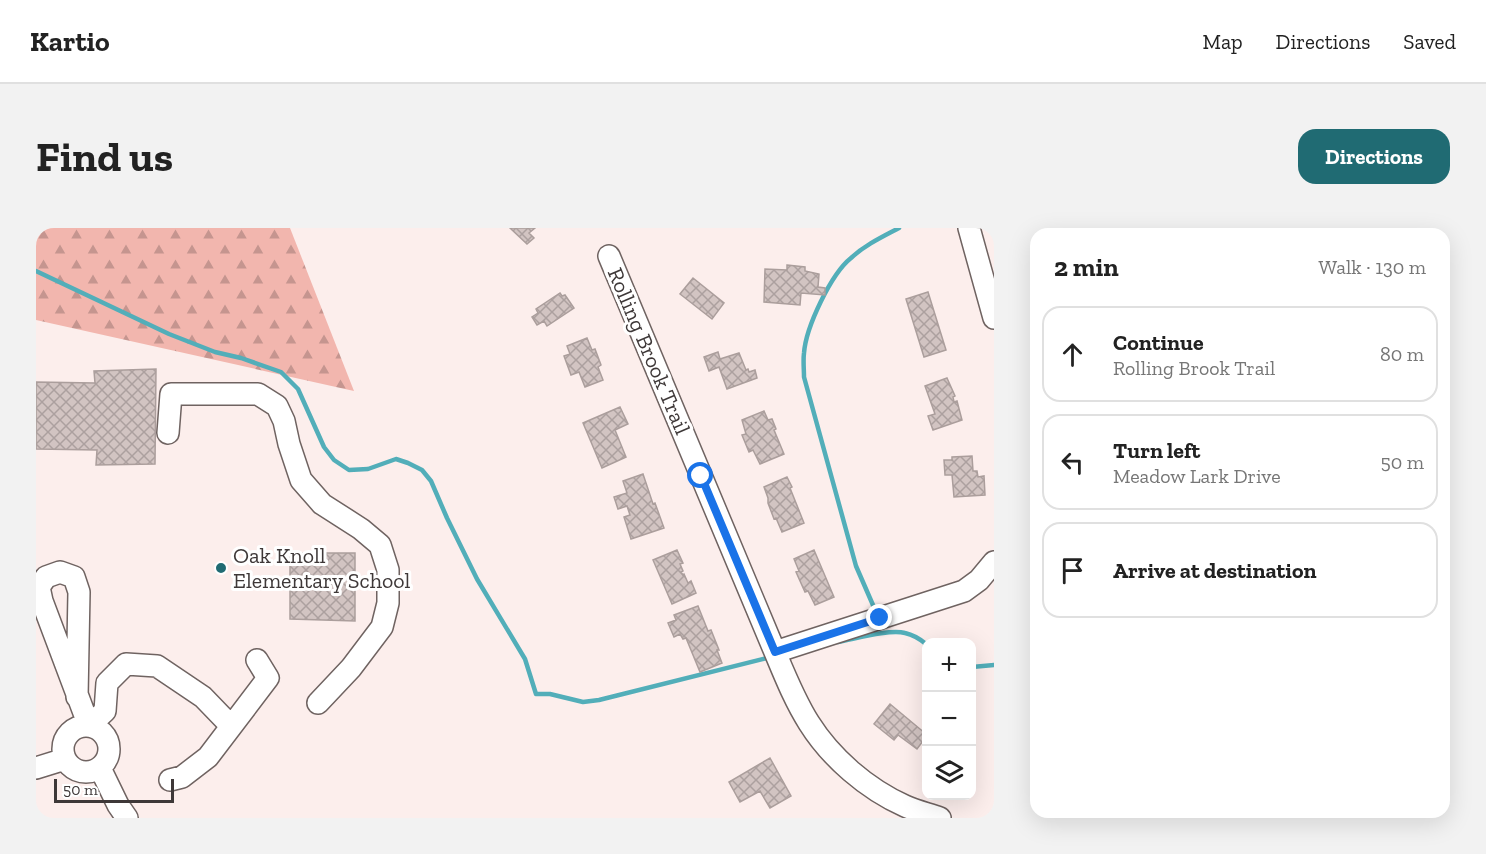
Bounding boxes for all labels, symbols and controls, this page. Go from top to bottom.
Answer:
text: Kartio [30,25,110,58]
text: Map [1203,29,1243,54]
text: Directions [1276,29,1370,54]
text: Saved [1403,29,1456,54]
button: Directions [1298,129,1450,184]
text: Find us [36,131,173,182]
text: 2 min [1054,251,1119,283]
text: Walk · 130 m [1319,255,1426,279]
street label: Rolling Brook Trail [602,264,696,439]
text: Continue [1113,329,1204,356]
icon: ahead [1056,338,1089,371]
text: 80 m [1380,342,1424,366]
text: Rolling Brook Trail [1113,356,1275,380]
text: Turn left [1113,437,1200,464]
icon: left [1056,446,1089,479]
text: 50 m [1380,450,1424,474]
route start [687,462,713,488]
text: Meadow Lark Drive [1113,464,1281,488]
place label: Oak Knoll Elementary School [233,542,411,594]
icon: arrive [1056,554,1089,587]
text: Arrive at destination [1113,557,1316,584]
marker: Oak Knoll Elementary School [214,561,228,575]
route end [866,604,892,630]
map controls [922,638,976,800]
button: + [922,638,976,692]
button: − [922,692,976,746]
button: layers [922,746,976,800]
scale bar [54,776,174,804]
text: 50 m [63,780,98,799]

